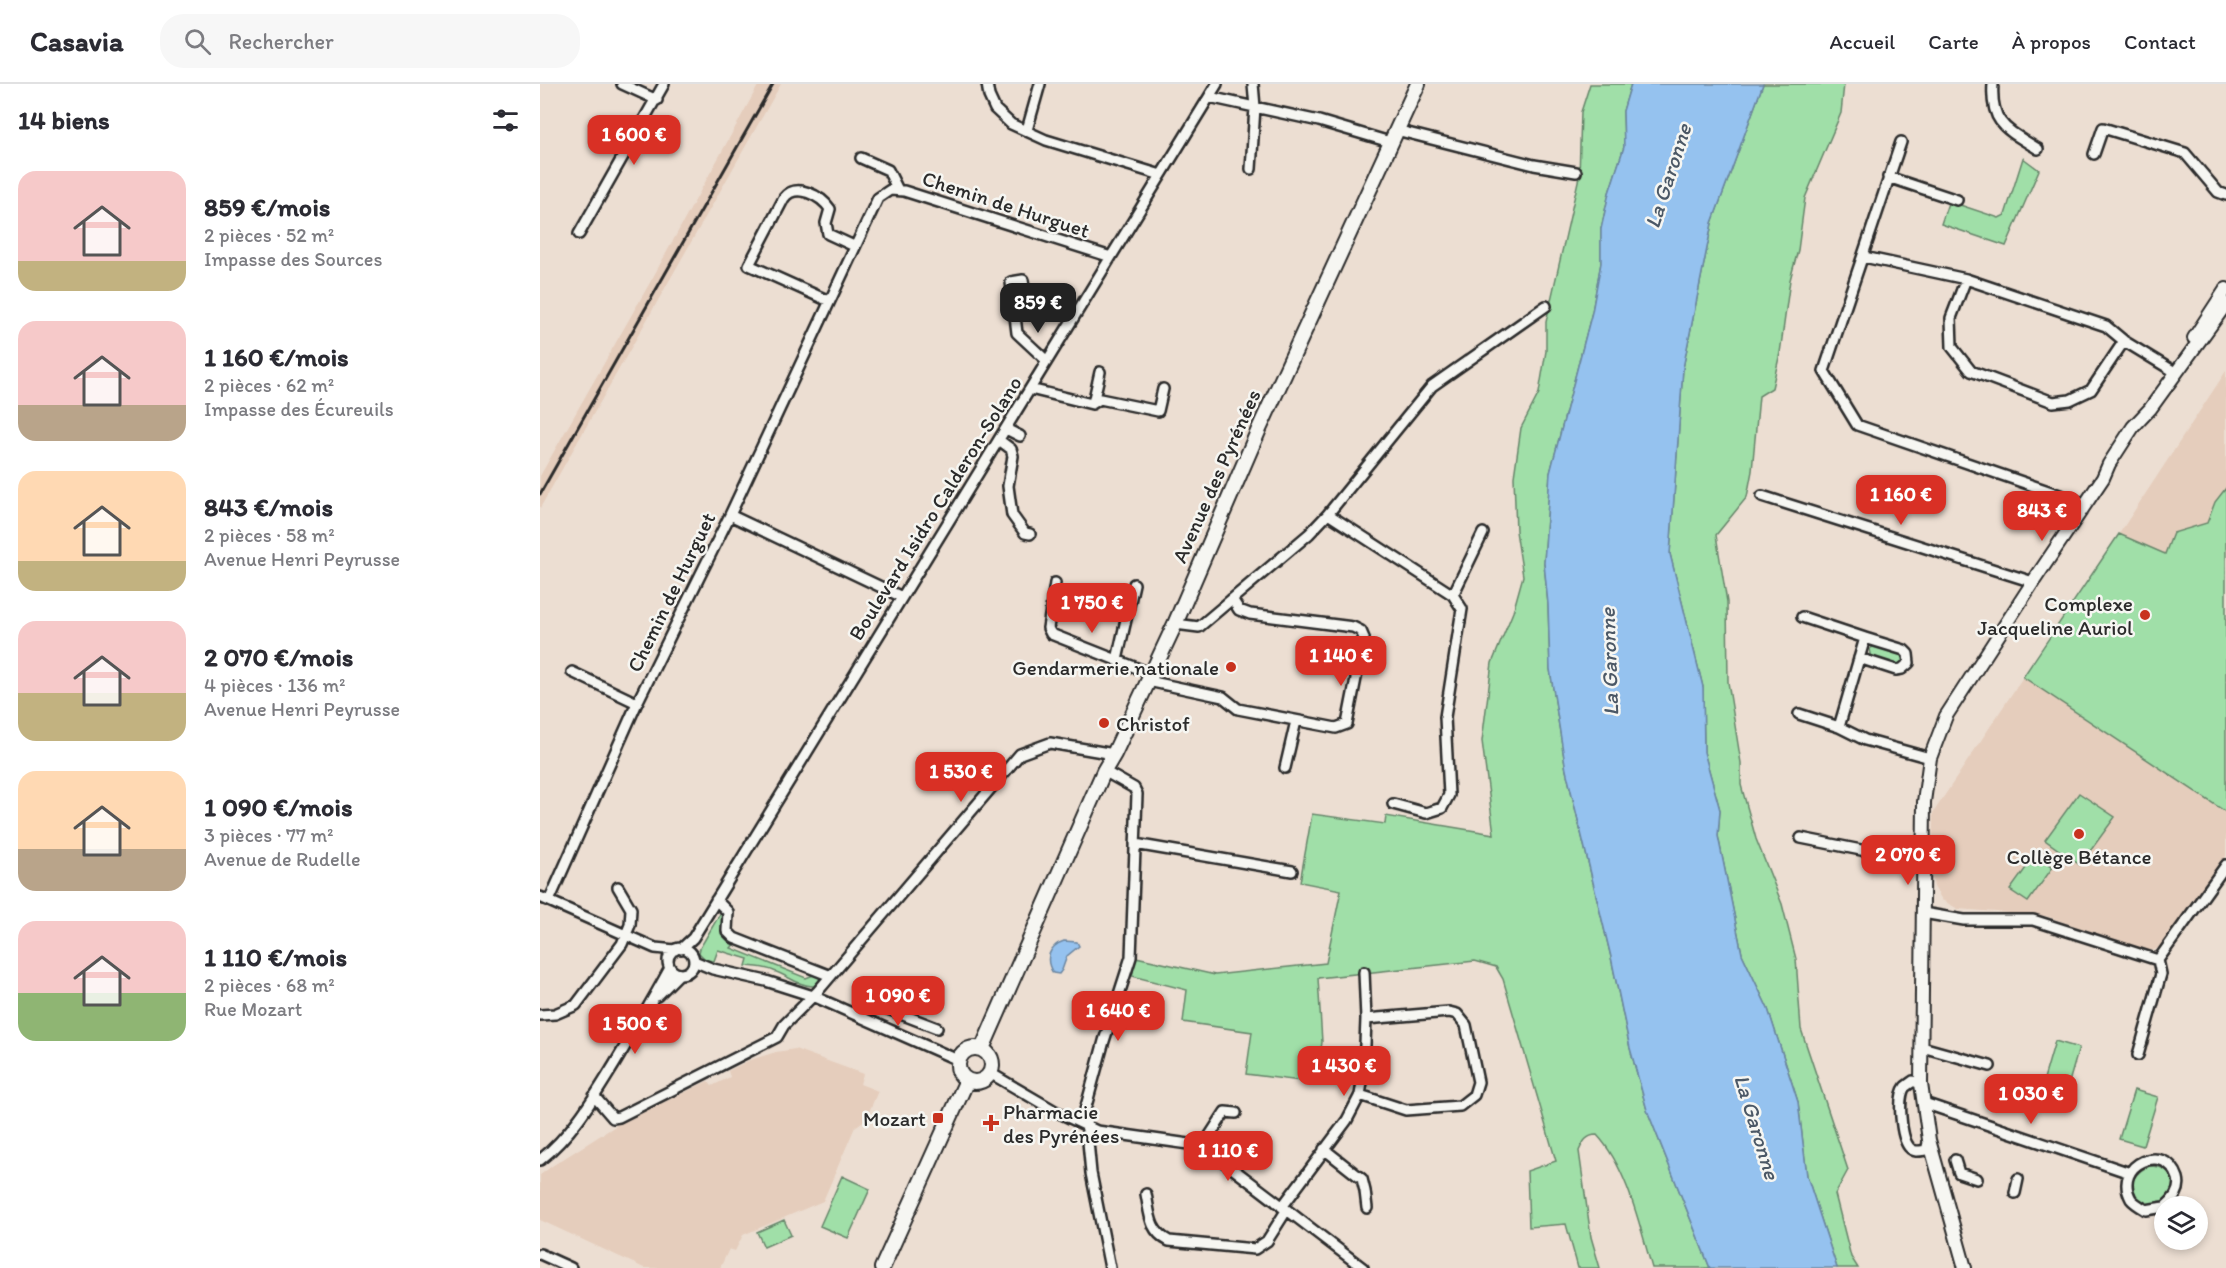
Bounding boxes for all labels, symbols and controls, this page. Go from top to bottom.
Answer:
search box [160,14,580,68]
text: Casavia [30,24,124,58]
icon: search [181,25,214,58]
text: Rechercher [229,28,334,55]
text: Accueil [1830,29,1895,54]
text: Carte [1928,29,1979,54]
text: À propos [2012,29,2091,54]
text: Contact [2124,29,2196,54]
text: 14 biens [18,104,110,136]
icon: filters [489,104,522,137]
pin: 1 600 € [579,115,689,166]
water label: La Garonne [1638,119,1698,232]
text: 1 600 € [602,122,666,146]
street label: Chemin de Hurguet [919,165,1093,243]
text: 859 €/mois [204,191,330,223]
icon: home [66,195,138,267]
text: 2 pièces · 52 m² [204,223,334,247]
text: Impasse des Sources [204,247,382,271]
pin: 859 € [996,283,1080,334]
text: 859 € [1014,290,1062,314]
text: 1 160 €/mois [204,341,349,373]
icon: home [66,345,138,417]
street label: Boulevard Isidro Calderon-Solano [843,371,1027,645]
text: 2 pièces · 62 m² [204,373,334,397]
street label: Avenue des Pyrénées [1166,385,1266,567]
text: Impasse des Écureuils [204,397,394,421]
pin: 1 160 € [1846,475,1956,526]
text: 1 160 € [1870,482,1932,506]
text: 843 €/mois [204,491,333,523]
pin: 843 € [2000,491,2084,542]
icon: home [66,495,138,567]
text: 843 € [2017,498,2067,522]
street label: Chemin de Hurguet [622,508,721,676]
text: 2 pièces · 58 m² [204,523,335,547]
text: Avenue Henri Peyrusse [204,547,400,571]
pin: 1 750 € [1037,583,1147,634]
text: 1 750 € [1061,590,1123,614]
place label: Complexe Jacqueline Auriol [1977,591,2133,640]
water label: La Garonne [1594,606,1624,717]
marker: Complexe Jacqueline Auriol [2138,608,2152,622]
pin: 1 140 € [1286,636,1396,687]
text: 2 070 €/mois [204,641,353,673]
text: 1 140 € [1309,643,1373,667]
icon: home [66,645,138,717]
place label: Gendarmerie nationale [1012,655,1219,680]
marker: Gendarmerie nationale [1224,660,1238,674]
text: 4 pièces · 136 m² [204,673,345,697]
text: Avenue Henri Peyrusse [204,697,400,721]
place label: Christof [1116,711,1190,736]
marker: Christof [1097,716,1111,730]
pin: 1 530 € [906,752,1016,803]
text: 1 530 € [929,759,993,783]
text: 1 090 €/mois [204,791,352,823]
icon: home [66,795,138,867]
text: 3 pièces · 77 m² [204,823,333,847]
marker: Collège Bétance [2072,827,2086,841]
pin: 2 070 € [1853,835,1963,886]
text: 2 070 € [1875,842,1941,866]
place label: Collège Bétance [2006,844,2152,869]
text: Avenue de Rudelle [204,847,361,871]
text: 1 110 €/mois [204,941,347,973]
icon: home [66,945,138,1017]
text: 2 pièces · 68 m² [204,973,335,997]
pin: 1 090 € [843,976,953,1027]
text: 1 090 € [866,983,930,1007]
pin: 1 640 € [1063,991,1173,1042]
text: Rue Mozart [204,997,302,1021]
text: 1 640 € [1086,998,1150,1022]
pin: 1 500 € [580,1004,690,1055]
text: 1 500 € [603,1011,667,1035]
pin: 1 430 € [1289,1046,1399,1097]
text: 1 430 € [1312,1053,1376,1077]
water label: La Garonne [1728,1071,1786,1184]
pin: 1 030 € [1976,1074,2086,1125]
text: 1 030 € [1998,1081,2064,1105]
place label: Pharmacie des Pyrénées [1003,1099,1120,1148]
place label: Mozart [863,1106,926,1131]
marker: Mozart [931,1111,945,1125]
marker: Pharmacie des Pyrénées [984,1116,998,1130]
pin: 1 110 € [1173,1131,1283,1182]
text: 1 110 € [1198,1138,1258,1162]
map controls [2154,1196,2208,1250]
button: layers [2154,1196,2208,1250]

